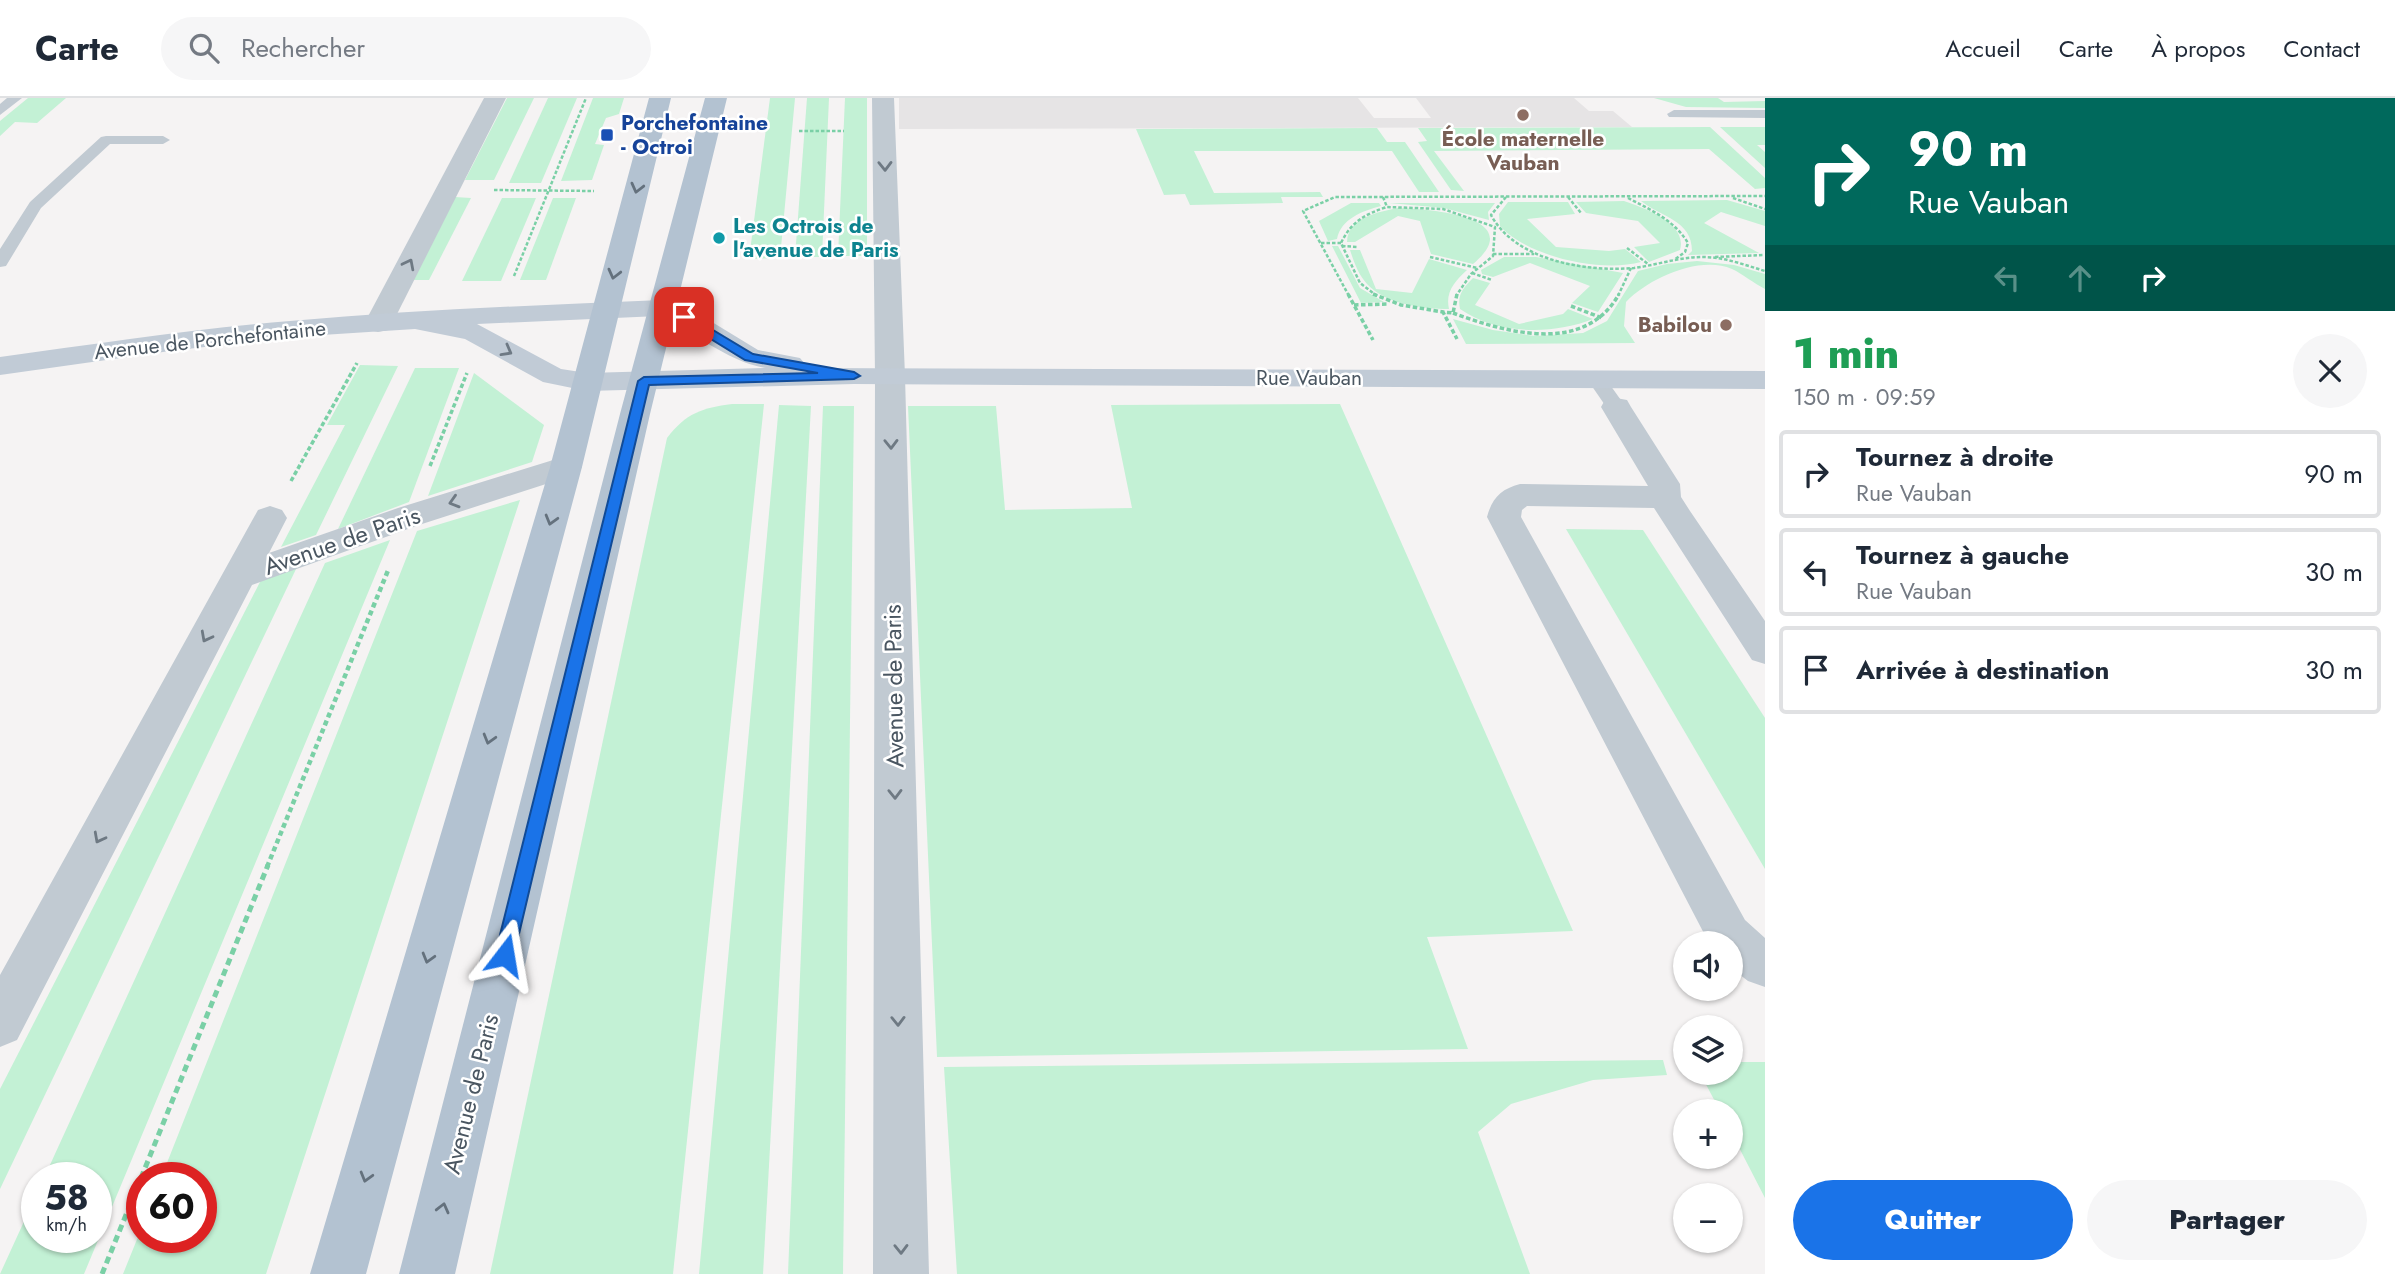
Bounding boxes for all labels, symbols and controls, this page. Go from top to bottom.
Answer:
search box [161,17,651,80]
text: Carte [35,25,119,72]
icon: search [185,29,223,67]
text: Rechercher [241,29,365,67]
text: Accueil [1945,31,2021,66]
text: Carte [2059,31,2113,66]
text: À propos [2151,31,2245,66]
text: Contact [2283,31,2360,66]
marker: École maternelle Vauban [1515,107,1531,123]
place label: Porchefontaine - Octroi [621,108,768,162]
text: 90 m [1908,114,2028,184]
place label: École maternelle Vauban [1442,124,1604,178]
icon: right [1793,126,1884,217]
marker: Porchefontaine - Octroi [599,127,615,143]
one-way arrow [877,161,893,172]
text: Rue Vauban [1908,179,2069,225]
one-way arrow [631,182,645,194]
place label: Les Octrois de l'avenue de Paris [733,211,899,265]
marker: Les Octrois de l'avenue de Paris [711,230,727,246]
one-way arrow [401,259,415,271]
icon: left [1988,259,2026,297]
icon: ahead [2061,259,2099,297]
icon: right [2134,259,2172,297]
one-way arrow [608,267,622,279]
pin [654,287,714,347]
icon: arrive [665,298,703,336]
place label: Babilou [1638,310,1712,340]
street label: Avenue de Porchefontaine [93,313,328,367]
marker: Babilou [1718,317,1734,333]
text: 1 min [1793,323,1899,384]
button: close [2293,334,2367,408]
one-way arrow [500,343,513,356]
street label: Rue Vauban [1256,363,1362,393]
text: 150 m · 09:59 [1793,380,1936,414]
text: Tournez à droite [1856,438,2054,476]
one-way arrow [883,439,899,450]
icon: right [1797,455,1835,493]
text: 90 m [2304,455,2363,493]
text: Rue Vauban [1856,476,1972,510]
one-way arrow [448,494,460,509]
street label: Avenue de Paris [259,497,425,584]
one-way arrow [545,513,559,525]
text: Tournez à gauche [1856,536,2069,574]
icon: left [1797,553,1835,591]
text: 30 m [2305,553,2363,591]
text: Rue Vauban [1856,574,1972,608]
street label: Avenue de Paris [875,604,912,768]
one-way arrow [200,630,214,642]
icon: arrive [1797,651,1835,689]
text: Arrivée à destination [1856,651,2109,689]
text: 30 m [2305,651,2363,689]
one-way arrow [483,732,498,744]
one-way arrow [887,789,903,800]
one-way arrow [93,831,107,843]
position arrow [468,918,542,992]
map controls [1673,931,1743,1253]
button: sound [1673,931,1743,1001]
one-way arrow [421,951,436,963]
street label: Avenue de Paris [434,1010,507,1177]
button: layers [1673,1015,1743,1085]
one-way arrow [890,1017,906,1027]
button: + [1673,1099,1743,1169]
speed limit sign: 60 [126,1162,217,1253]
one-way arrow [360,1170,374,1182]
text: 58 [44,1173,89,1223]
button: Quitter [1793,1180,2073,1260]
button: Partager [2087,1180,2367,1260]
button: − [1673,1183,1743,1253]
one-way arrow [435,1202,449,1214]
text: km/h [46,1212,87,1238]
one-way arrow [893,1244,909,1255]

